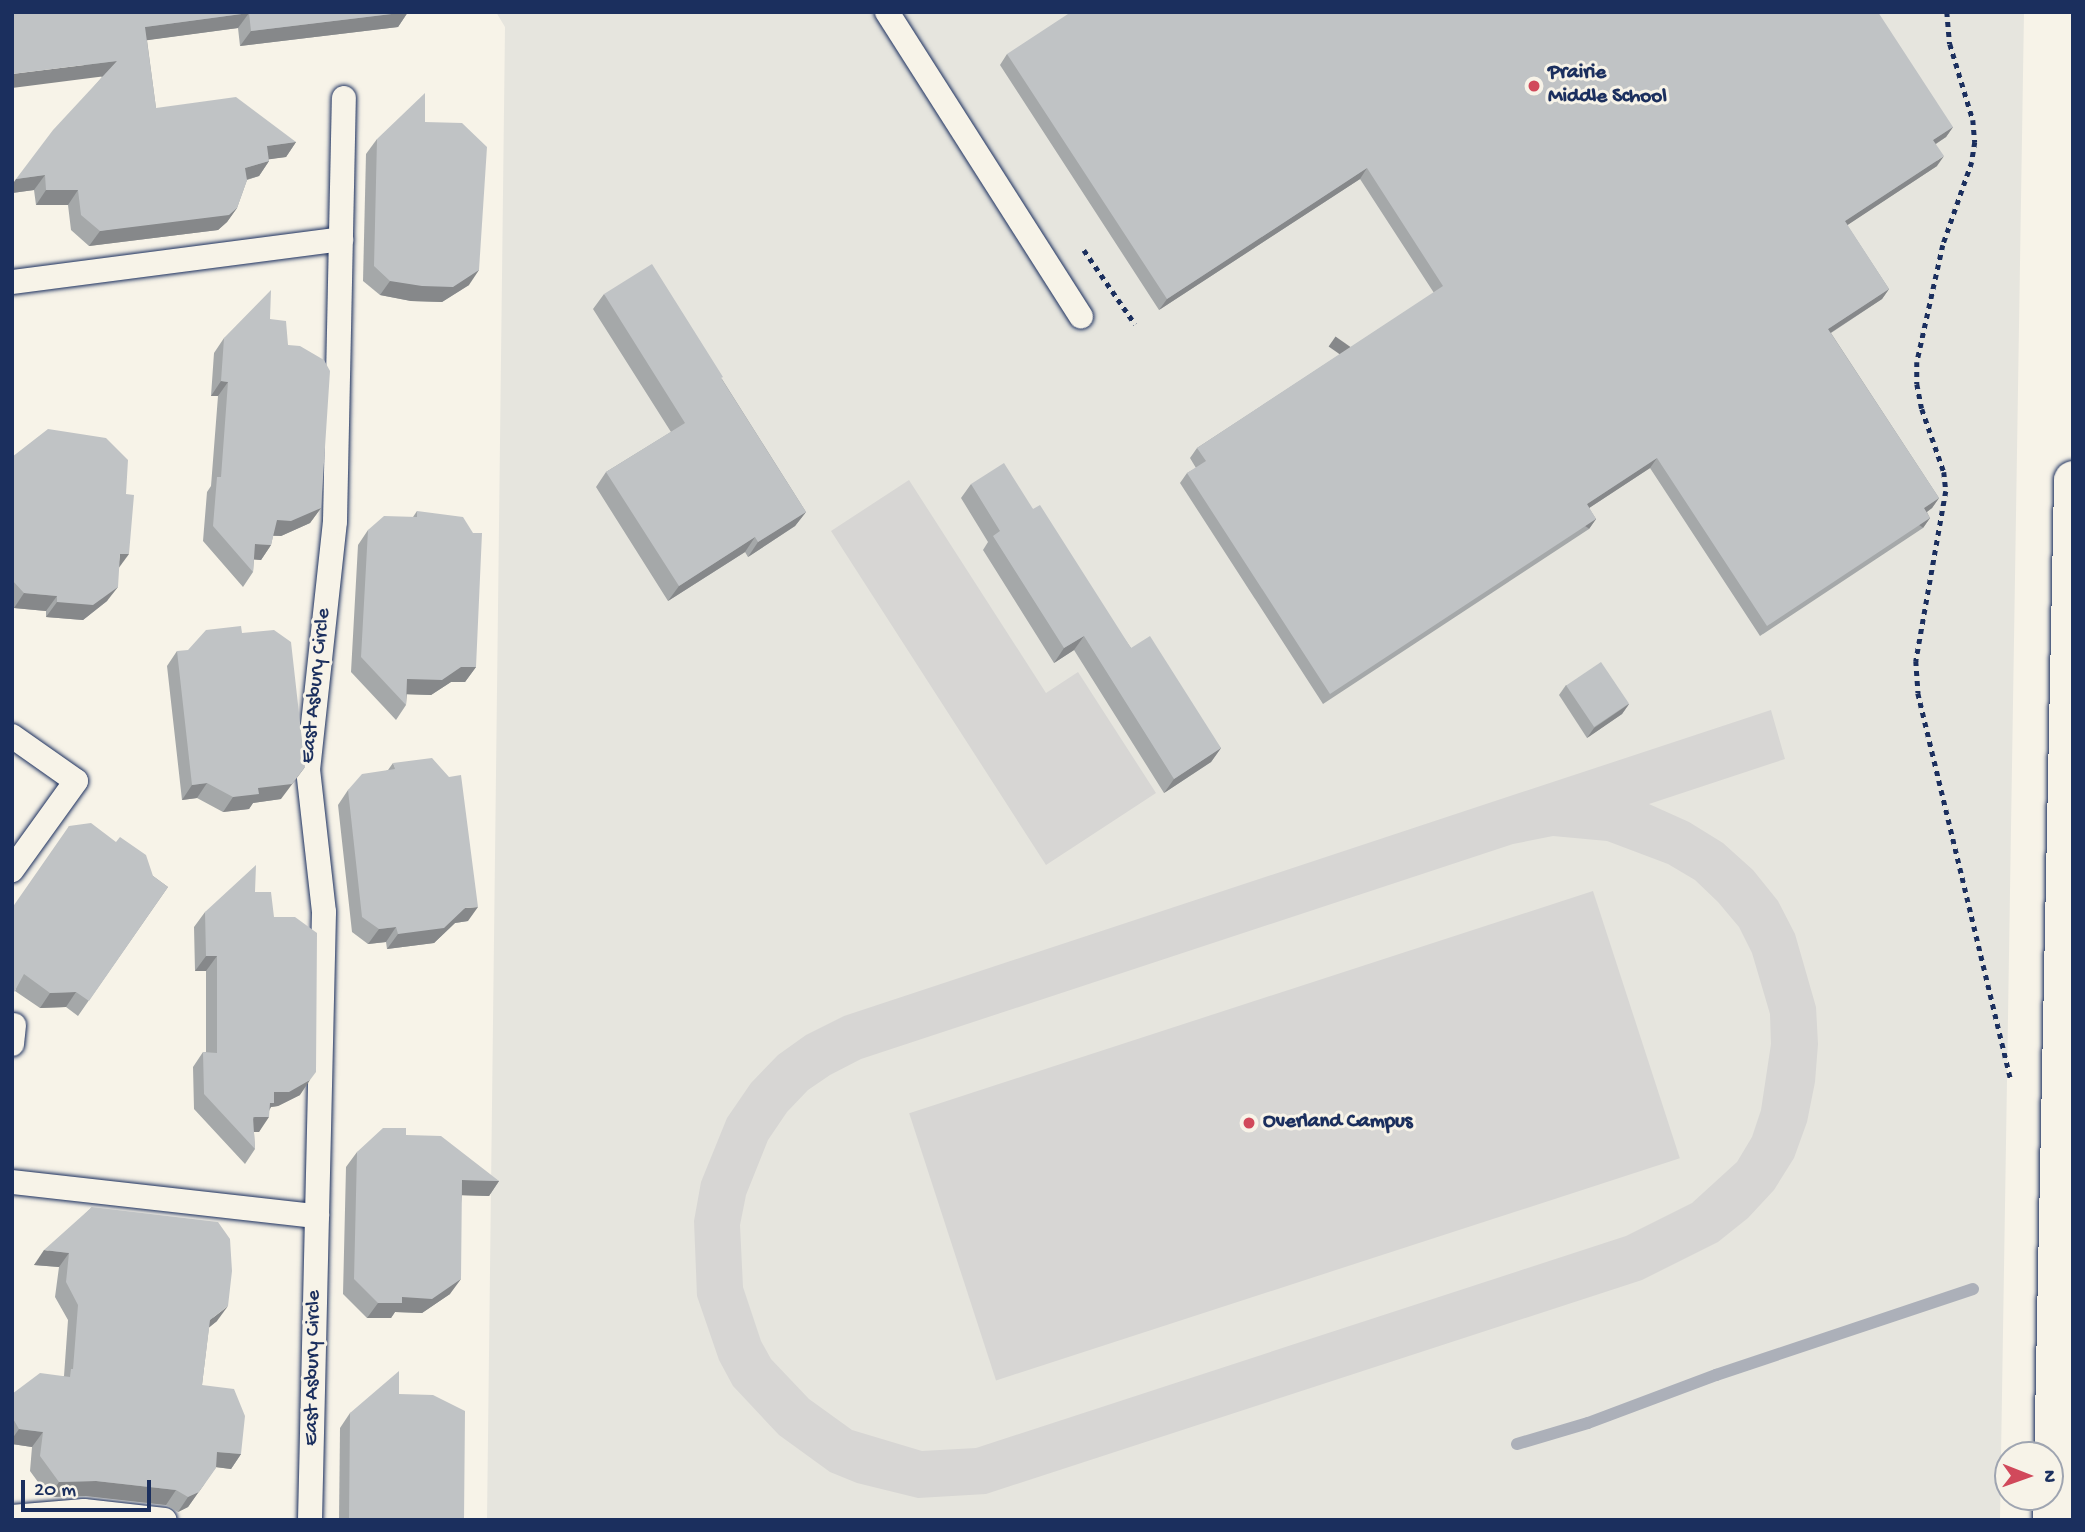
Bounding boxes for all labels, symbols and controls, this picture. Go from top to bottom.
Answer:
place label: Prairie Middle School [1548,61,1667,111]
marker: Prairie Middle School [1526,78,1542,94]
street label: East Asbury Circle [296,607,338,765]
place label: Overland Campus [1263,1110,1413,1136]
marker: Overland Campus [1241,1115,1257,1131]
street label: East Asbury Circle [300,1290,328,1446]
north arrow [1994,1441,2064,1511]
scale bar [24,1466,154,1510]
text: N [2037,1470,2060,1483]
text: 20 m [34,1479,76,1504]

